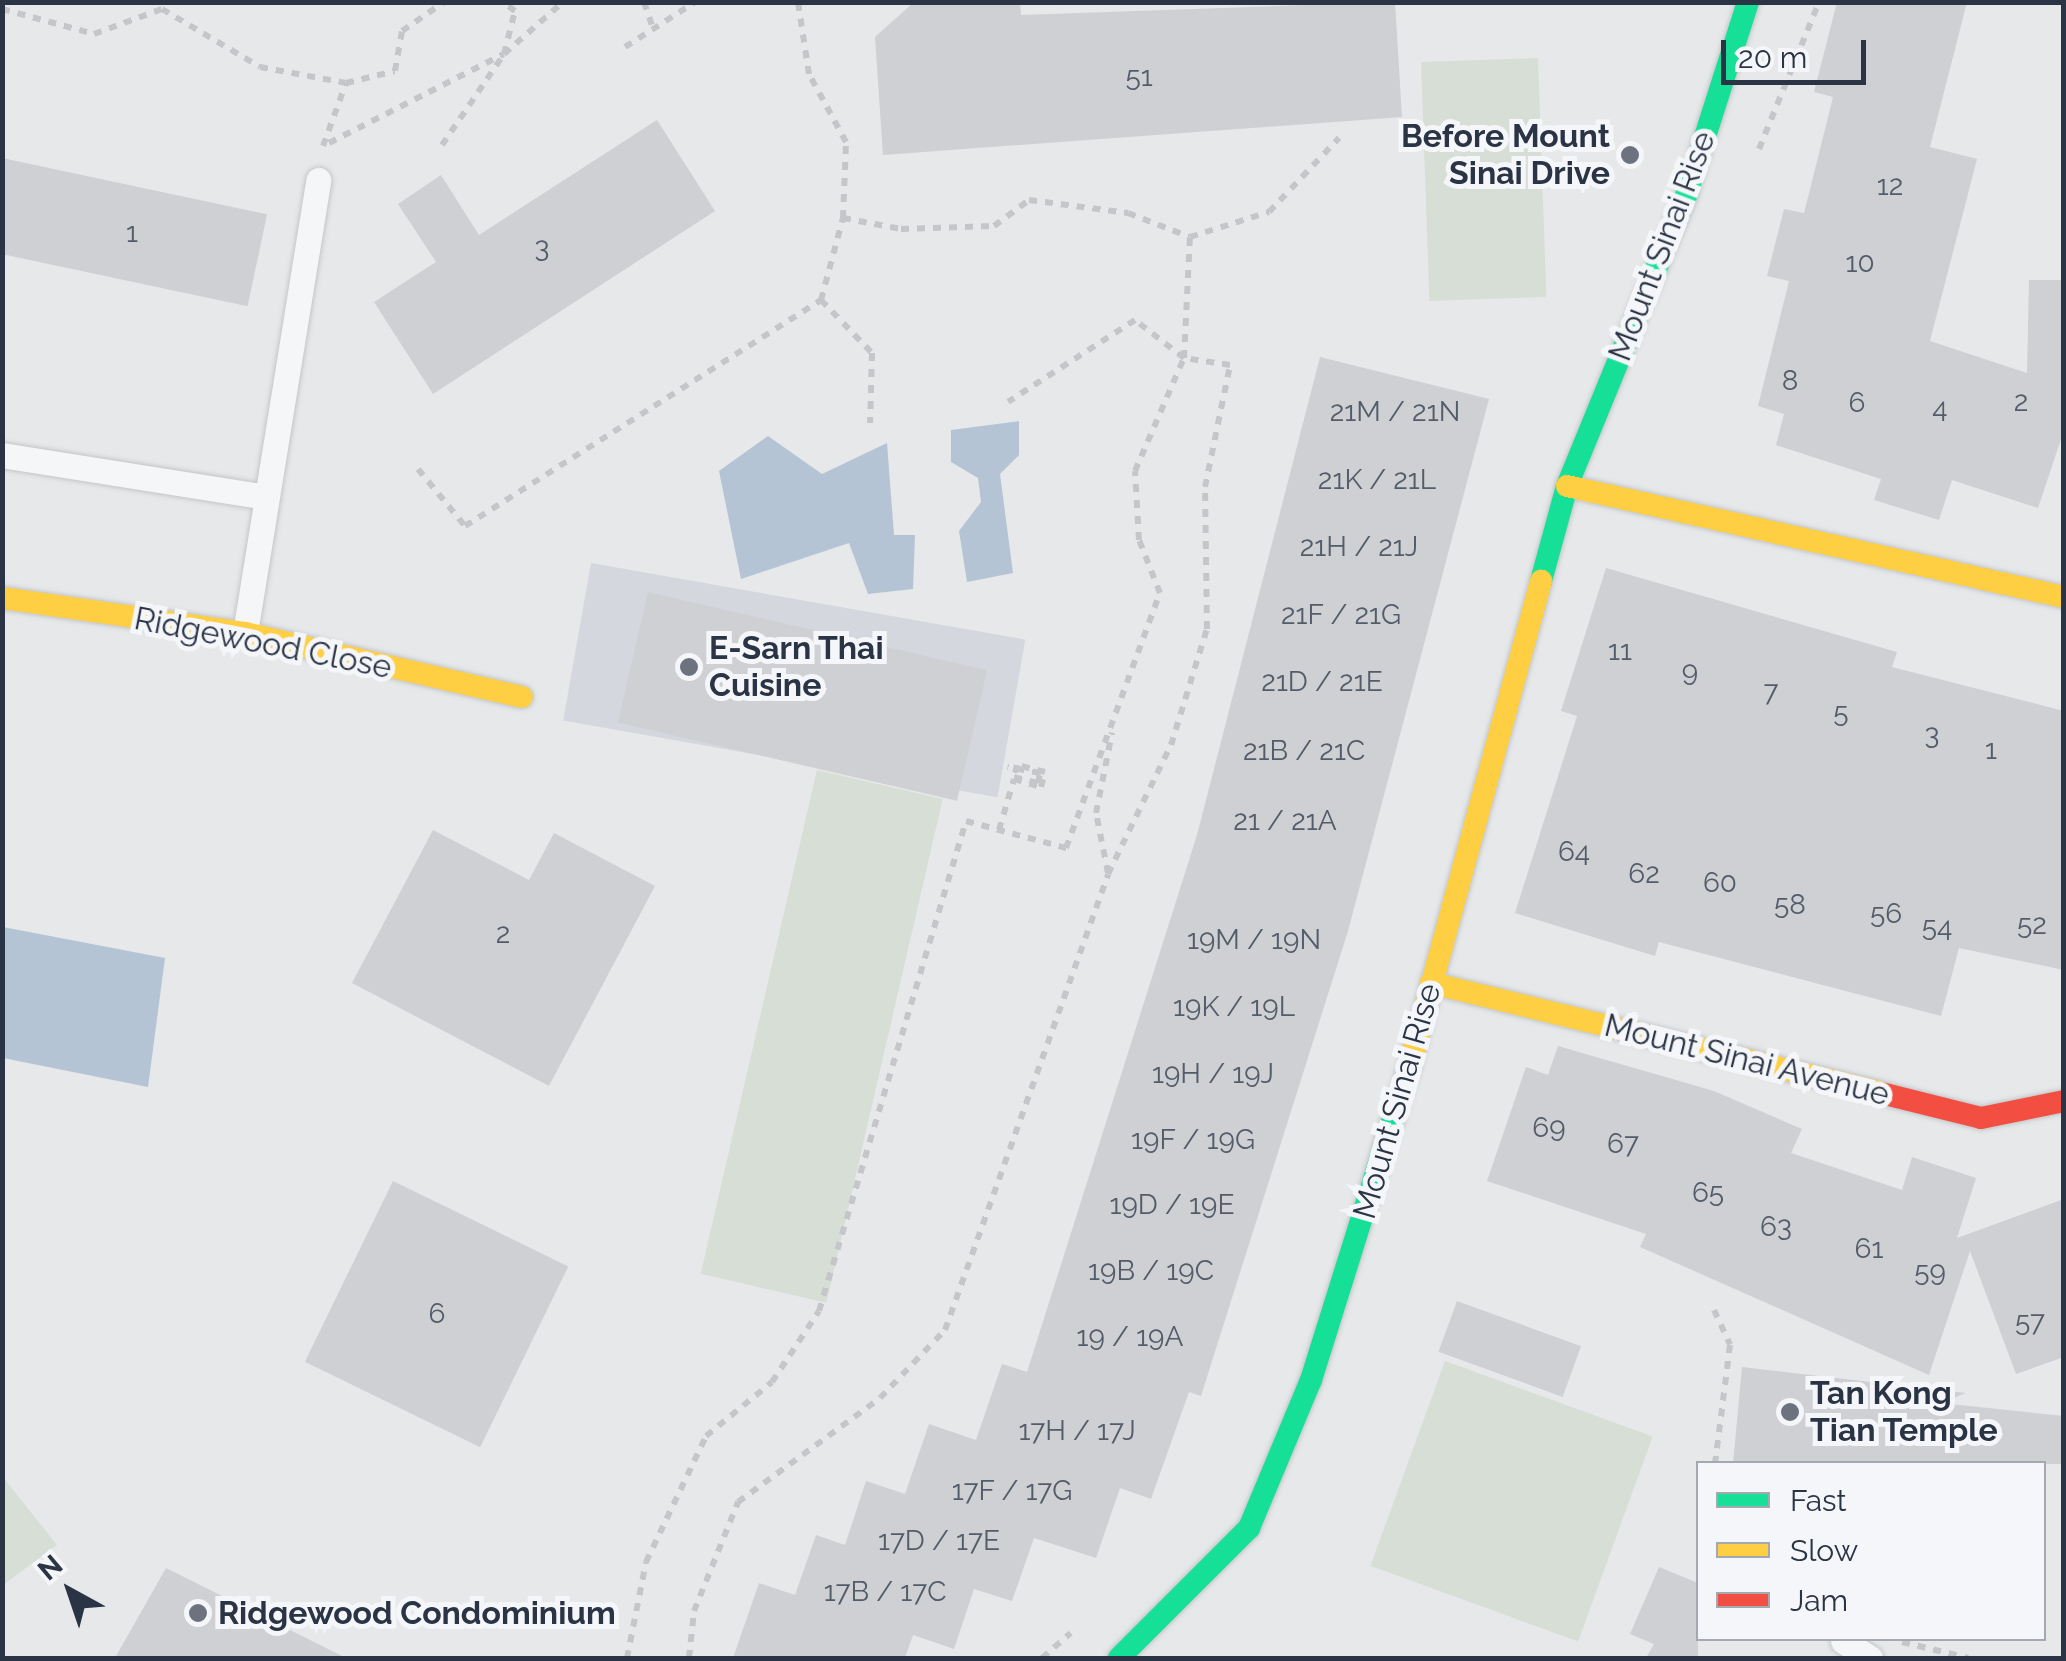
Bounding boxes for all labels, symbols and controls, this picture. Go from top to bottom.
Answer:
scale bar [1726,20,1871,82]
text: 20 m [1738,40,1807,75]
house number: 51 [1125,60,1153,94]
place label: Before Mount Sinai Drive [1401,118,1610,193]
street label: Mount Sinai Rise [1601,126,1723,366]
marker: Before Mount Sinai Drive [1619,144,1641,166]
house number: 12 [1877,169,1903,203]
house number: 1 [126,216,138,250]
house number: 3 [535,231,549,265]
house number: 10 [1845,246,1875,280]
house number: 8 [1782,364,1798,398]
house number: 2 [2014,385,2028,419]
house number: 6 [1849,386,1865,420]
house number: 4 [1932,391,1948,425]
house number: 21M / 21N [1330,395,1460,429]
house number: 21K / 21L [1318,463,1436,497]
house number: 21H / 21J [1300,530,1418,564]
house number: 21F / 21G [1281,598,1401,632]
street label: Ridgewood Close [131,599,395,687]
place label: E-Sarn Thai Cuisine [709,630,885,705]
house number: 11 [1608,634,1632,668]
house number: 9 [1682,655,1698,689]
marker: E-Sarn Thai Cuisine [678,656,700,678]
house number: 21D / 21E [1261,665,1383,699]
house number: 7 [1764,675,1778,709]
house number: 5 [1833,696,1849,730]
house number: 3 [1925,718,1939,752]
house number: 1 [1985,733,1997,767]
house number: 21B / 21C [1243,734,1365,768]
house number: 21 / 21A [1233,804,1337,838]
house number: 64 [1558,835,1590,869]
house number: 62 [1628,857,1660,891]
house number: 60 [1703,866,1737,900]
house number: 58 [1774,888,1806,922]
house number: 56 [1870,897,1902,931]
house number: 52 [2017,908,2047,942]
house number: 54 [1922,910,1952,944]
house number: 2 [496,917,510,951]
house number: 19M / 19N [1187,923,1321,957]
street label: Mount Sinai Rise [1345,979,1449,1223]
house number: 19K / 19L [1173,990,1295,1024]
street label: Mount Sinai Avenue [1600,1006,1894,1114]
house number: 19H / 19J [1152,1057,1274,1091]
house number: 69 [1532,1111,1566,1145]
house number: 19F / 19G [1131,1123,1255,1157]
house number: 67 [1607,1127,1639,1161]
house number: 65 [1692,1176,1724,1210]
house number: 19D / 19E [1109,1188,1235,1222]
house number: 63 [1760,1210,1792,1244]
house number: 61 [1855,1232,1883,1266]
house number: 19B / 19C [1088,1254,1214,1288]
house number: 59 [1914,1255,1946,1289]
house number: 6 [429,1297,445,1331]
house number: 57 [2015,1305,2045,1339]
house number: 19 / 19A [1077,1320,1183,1354]
place label: Tan Kong Tian Temple [1810,1375,1999,1450]
marker: Tan Kong Tian Temple [1779,1401,1801,1423]
house number: 17H / 17J [1018,1414,1136,1448]
legend [1696,1461,2046,1641]
house number: 17F / 17G [951,1474,1073,1508]
text: Fast [1790,1483,1847,1518]
house number: 17D / 17E [878,1524,1000,1558]
text: Slow [1790,1533,1858,1568]
north arrow [20,1541,120,1641]
text: N [32,1548,69,1587]
house number: 17B / 17C [824,1575,946,1609]
text: Jam [1790,1583,1848,1618]
place label: Ridgewood Condominium [218,1594,616,1632]
marker: Ridgewood Condominium [187,1602,209,1624]

